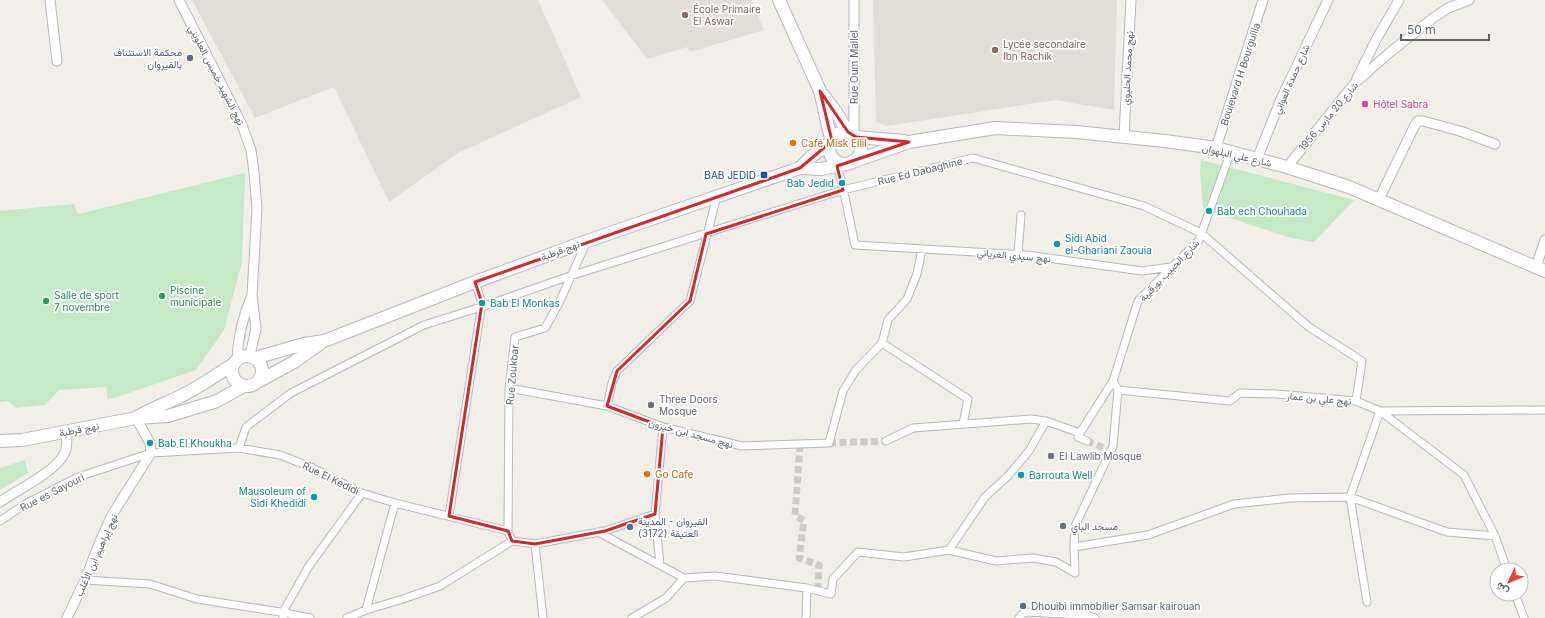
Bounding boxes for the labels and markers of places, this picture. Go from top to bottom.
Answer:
place label: École Primaire El Aswar [693,2,761,27]
marker: École Primaire El Aswar [680,10,690,20]
place label: Lycée secondaire Ibn Rachik [1003,38,1086,62]
marker: Lycée secondaire Ibn Rachik [990,45,1000,55]
place label: محكمة الاستئناف بالقيروان [113,46,182,71]
marker: محكمة الاستئناف بالقيروان [185,53,195,63]
place label: Hôtel Sabra [1373,98,1428,110]
marker: Hôtel Sabra [1360,99,1370,109]
place label: Café Misk Ellil [801,137,867,149]
marker: Café Misk Ellil [788,138,798,148]
place label: BAB JEDID [704,169,756,181]
marker: BAB JEDID [759,170,769,180]
place label: Bab Jedid [787,177,834,189]
marker: Bab Jedid [837,178,847,188]
place label: Bab ech Chouhada [1217,205,1307,217]
marker: Bab ech Chouhada [1204,206,1214,216]
place label: Sidi Abid el-Ghariani Zaouia [1065,232,1152,256]
marker: Sidi Abid el-Ghariani Zaouia [1052,239,1062,249]
place label: Piscine municipale [170,284,221,308]
place label: Salle de sport 7 novembre [54,289,120,313]
marker: Piscine municipale [157,291,167,301]
marker: Salle de sport 7 novembre [41,296,51,306]
place label: Bab El Monkas [490,297,560,309]
marker: Bab El Monkas [477,298,487,308]
place label: Three Doors Mosque [659,393,718,417]
marker: Three Doors Mosque [646,400,656,410]
place label: Bab El Khoukha [158,437,232,449]
marker: Bab El Khoukha [145,438,155,448]
place label: El Lawlib Mosque [1059,450,1142,462]
marker: El Lawlib Mosque [1046,451,1056,461]
place label: Go Cafe [655,468,694,480]
marker: Go Cafe [642,469,652,479]
place label: Barrouta Well [1029,469,1092,481]
marker: Barrouta Well [1016,470,1026,480]
place label: Mausoleum of Sidi Khedidi [239,485,306,509]
marker: Mausoleum of Sidi Khedidi [309,492,319,502]
place label: القيروان - المدينة العتيقة (3172) [638,515,708,540]
place label: مسجد الباي [1071,520,1118,535]
marker: مسجد الباي [1058,521,1068,531]
marker: القيروان - المدينة العتيقة (3172) [625,522,635,532]
place label: Dhouibi immobilier Samsar kairouan [1031,600,1200,612]
marker: Dhouibi immobilier Samsar kairouan [1018,601,1028,611]

